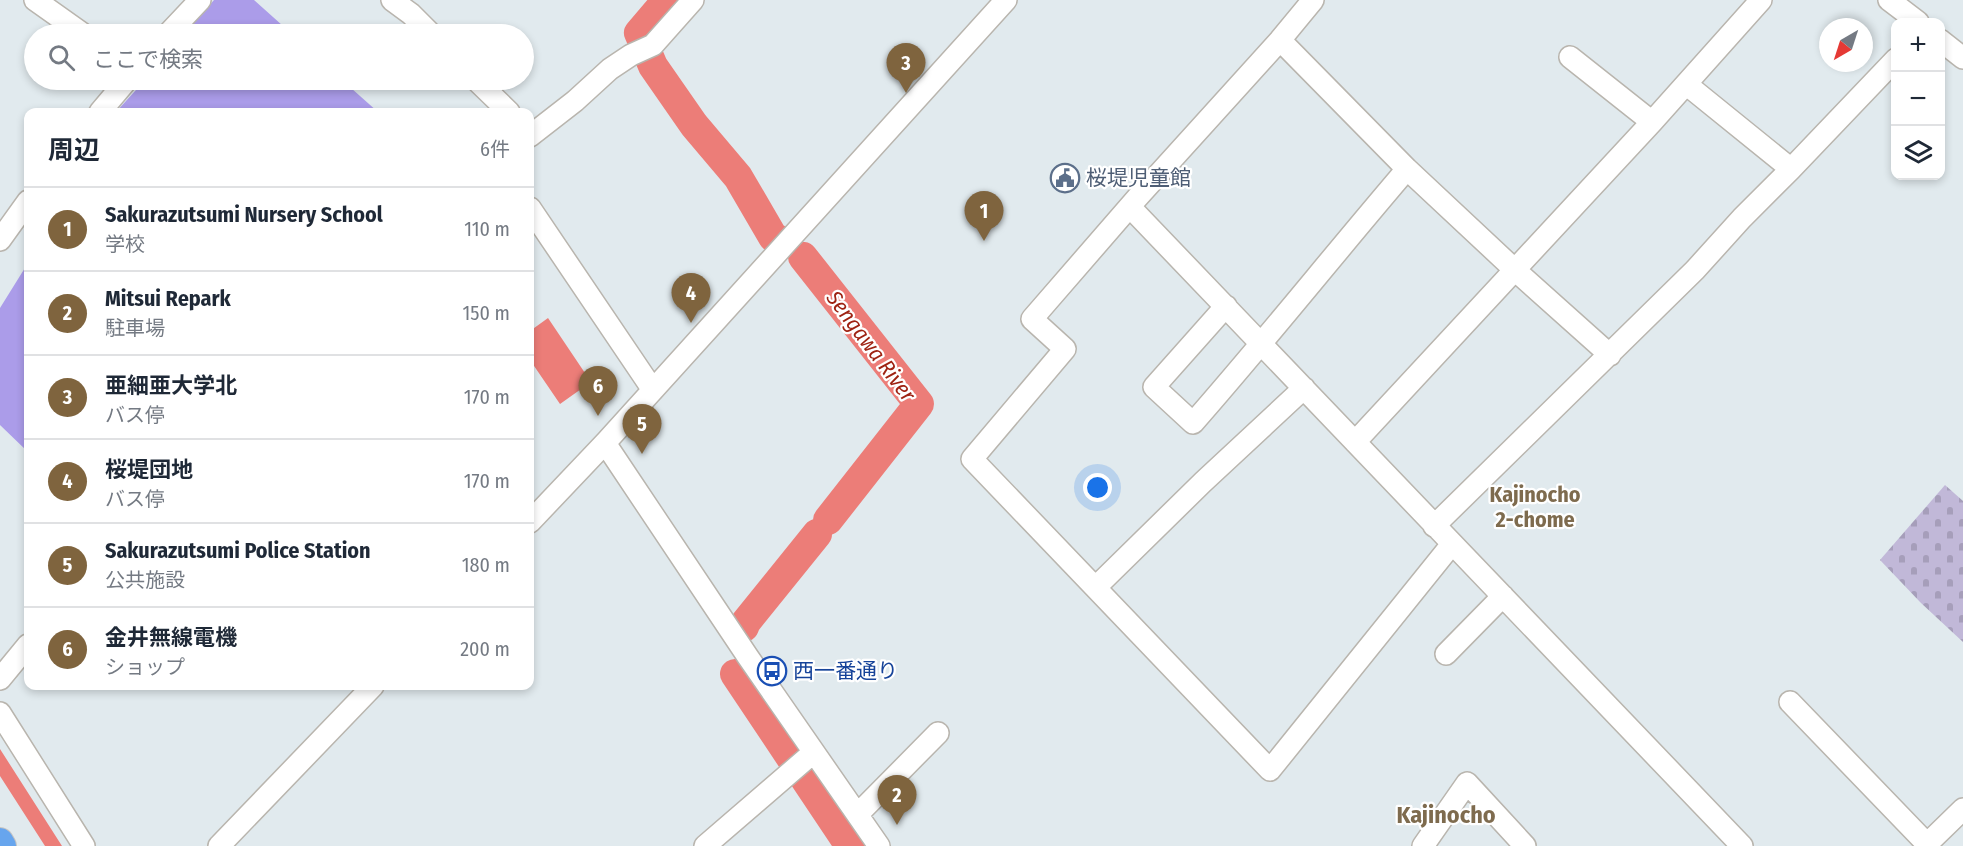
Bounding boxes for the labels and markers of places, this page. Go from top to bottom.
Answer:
pin: 3 [886,44,926,93]
public building icon: 桜堤児童館 [1049,162,1081,194]
place label: 桜堤児童館 [1086,165,1191,191]
pin: 1 [964,192,1004,241]
pin: 4 [672,274,710,323]
pin: 6 [578,366,618,416]
pin: 5 [622,404,662,454]
bus stop icon: 西一番通り [756,655,788,687]
place label: 西一番通り [793,658,898,684]
pin: 2 [878,776,916,825]

